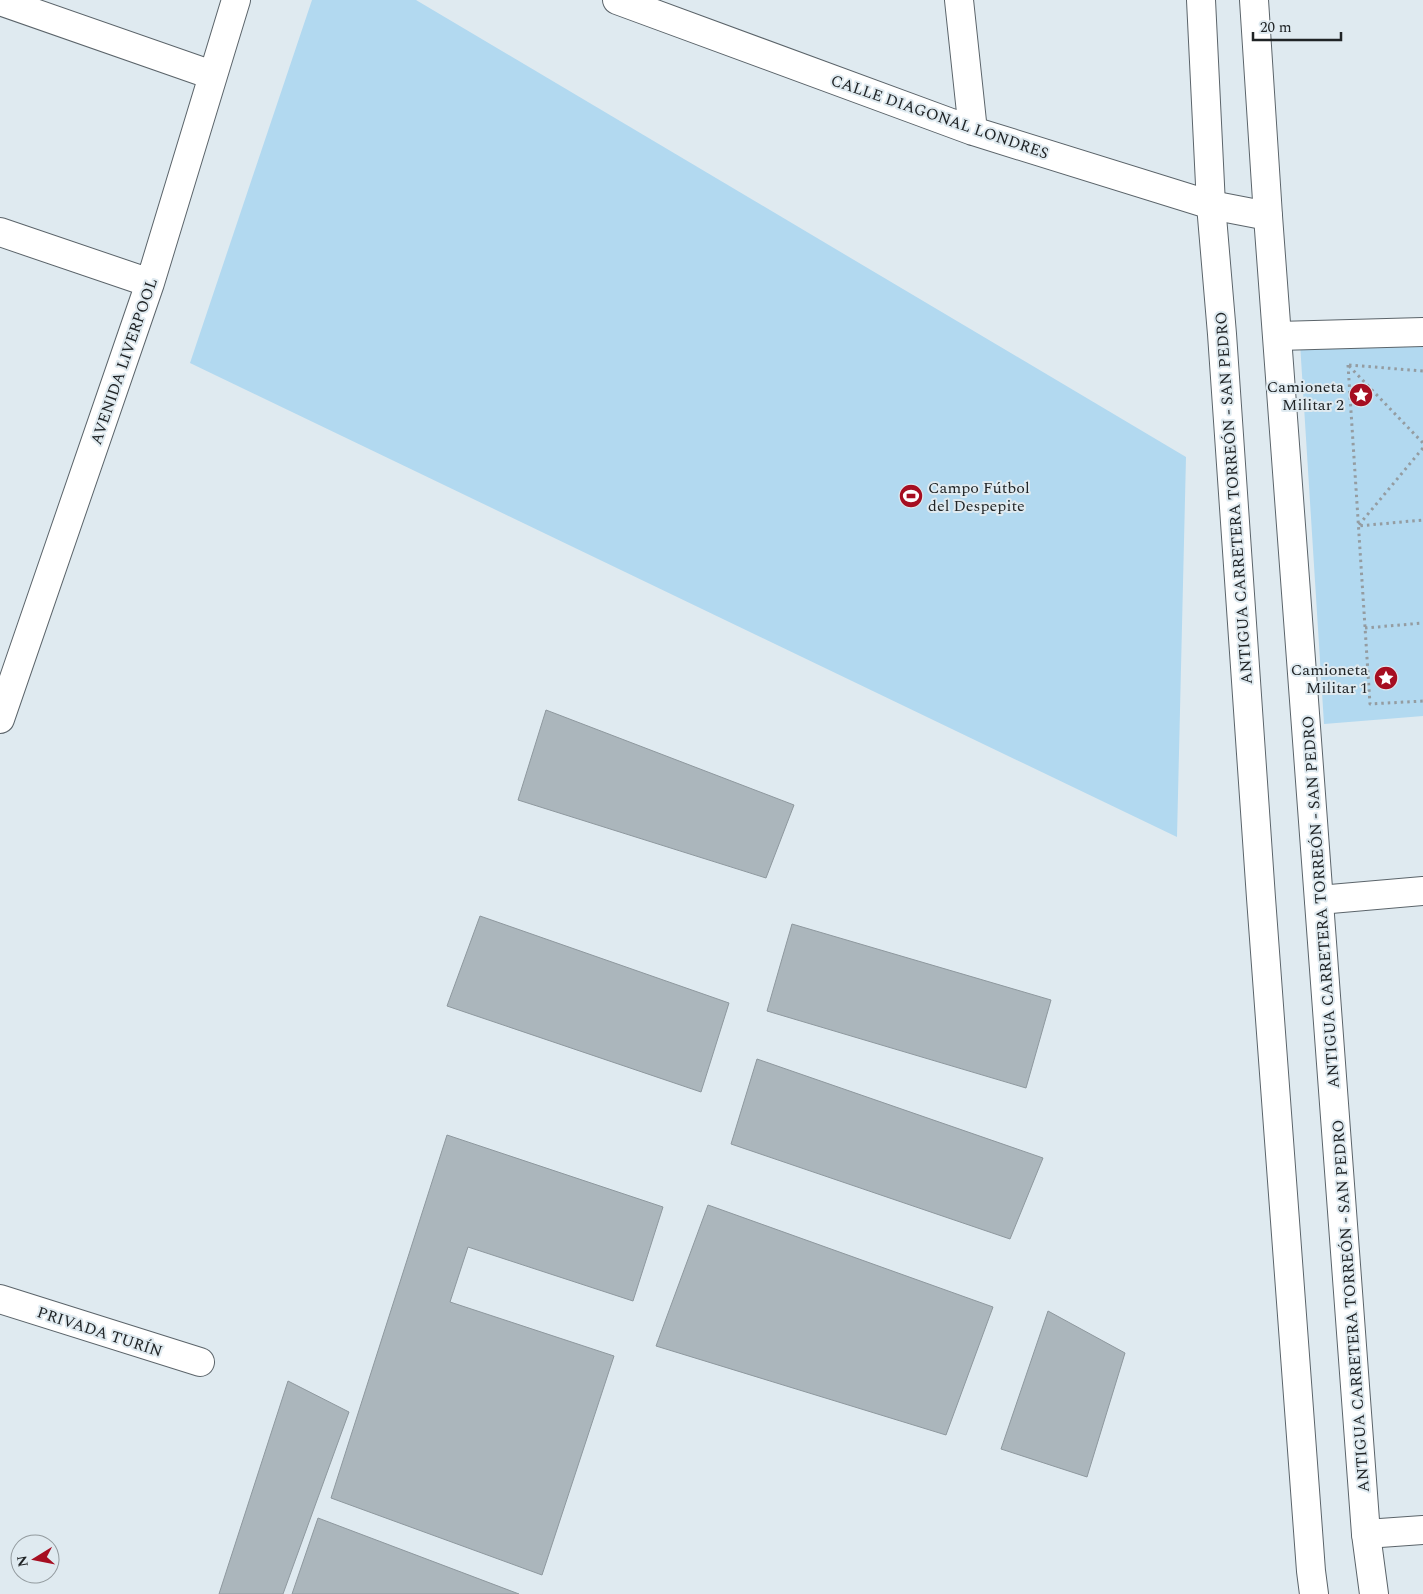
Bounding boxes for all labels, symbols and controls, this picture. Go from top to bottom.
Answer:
scale bar [1253,10,1340,42]
text: 20 m [1260,16,1292,39]
street label: CALLE DIAGONAL LONDRES [828,68,1052,166]
street label: AVENIDA LIVERPOOL [84,275,164,448]
street label: ANTIGUA CARRETERA TORREÓN - SAN PEDRO [1209,311,1259,685]
place label: Camioneta Militar 2 [1267,375,1344,417]
place icon: Camioneta Militar 2 [1348,382,1374,408]
place label: Campo Fútbol del Despepite [928,476,1030,518]
sports icon: Campo Fútbol del Despepite [898,483,924,509]
place label: Camioneta Militar 1 [1291,658,1368,700]
place icon: Camioneta Militar 1 [1373,665,1399,691]
street label: ANTIGUA CARRETERA TORREÓN - SAN PEDRO [1296,715,1346,1089]
street label: ANTIGUA CARRETERA TORREÓN - SAN PEDRO [1326,1119,1376,1493]
street label: PRIVADA TURÍN [34,1300,166,1364]
north arrow [10,1534,60,1584]
text: N [11,1554,34,1569]

